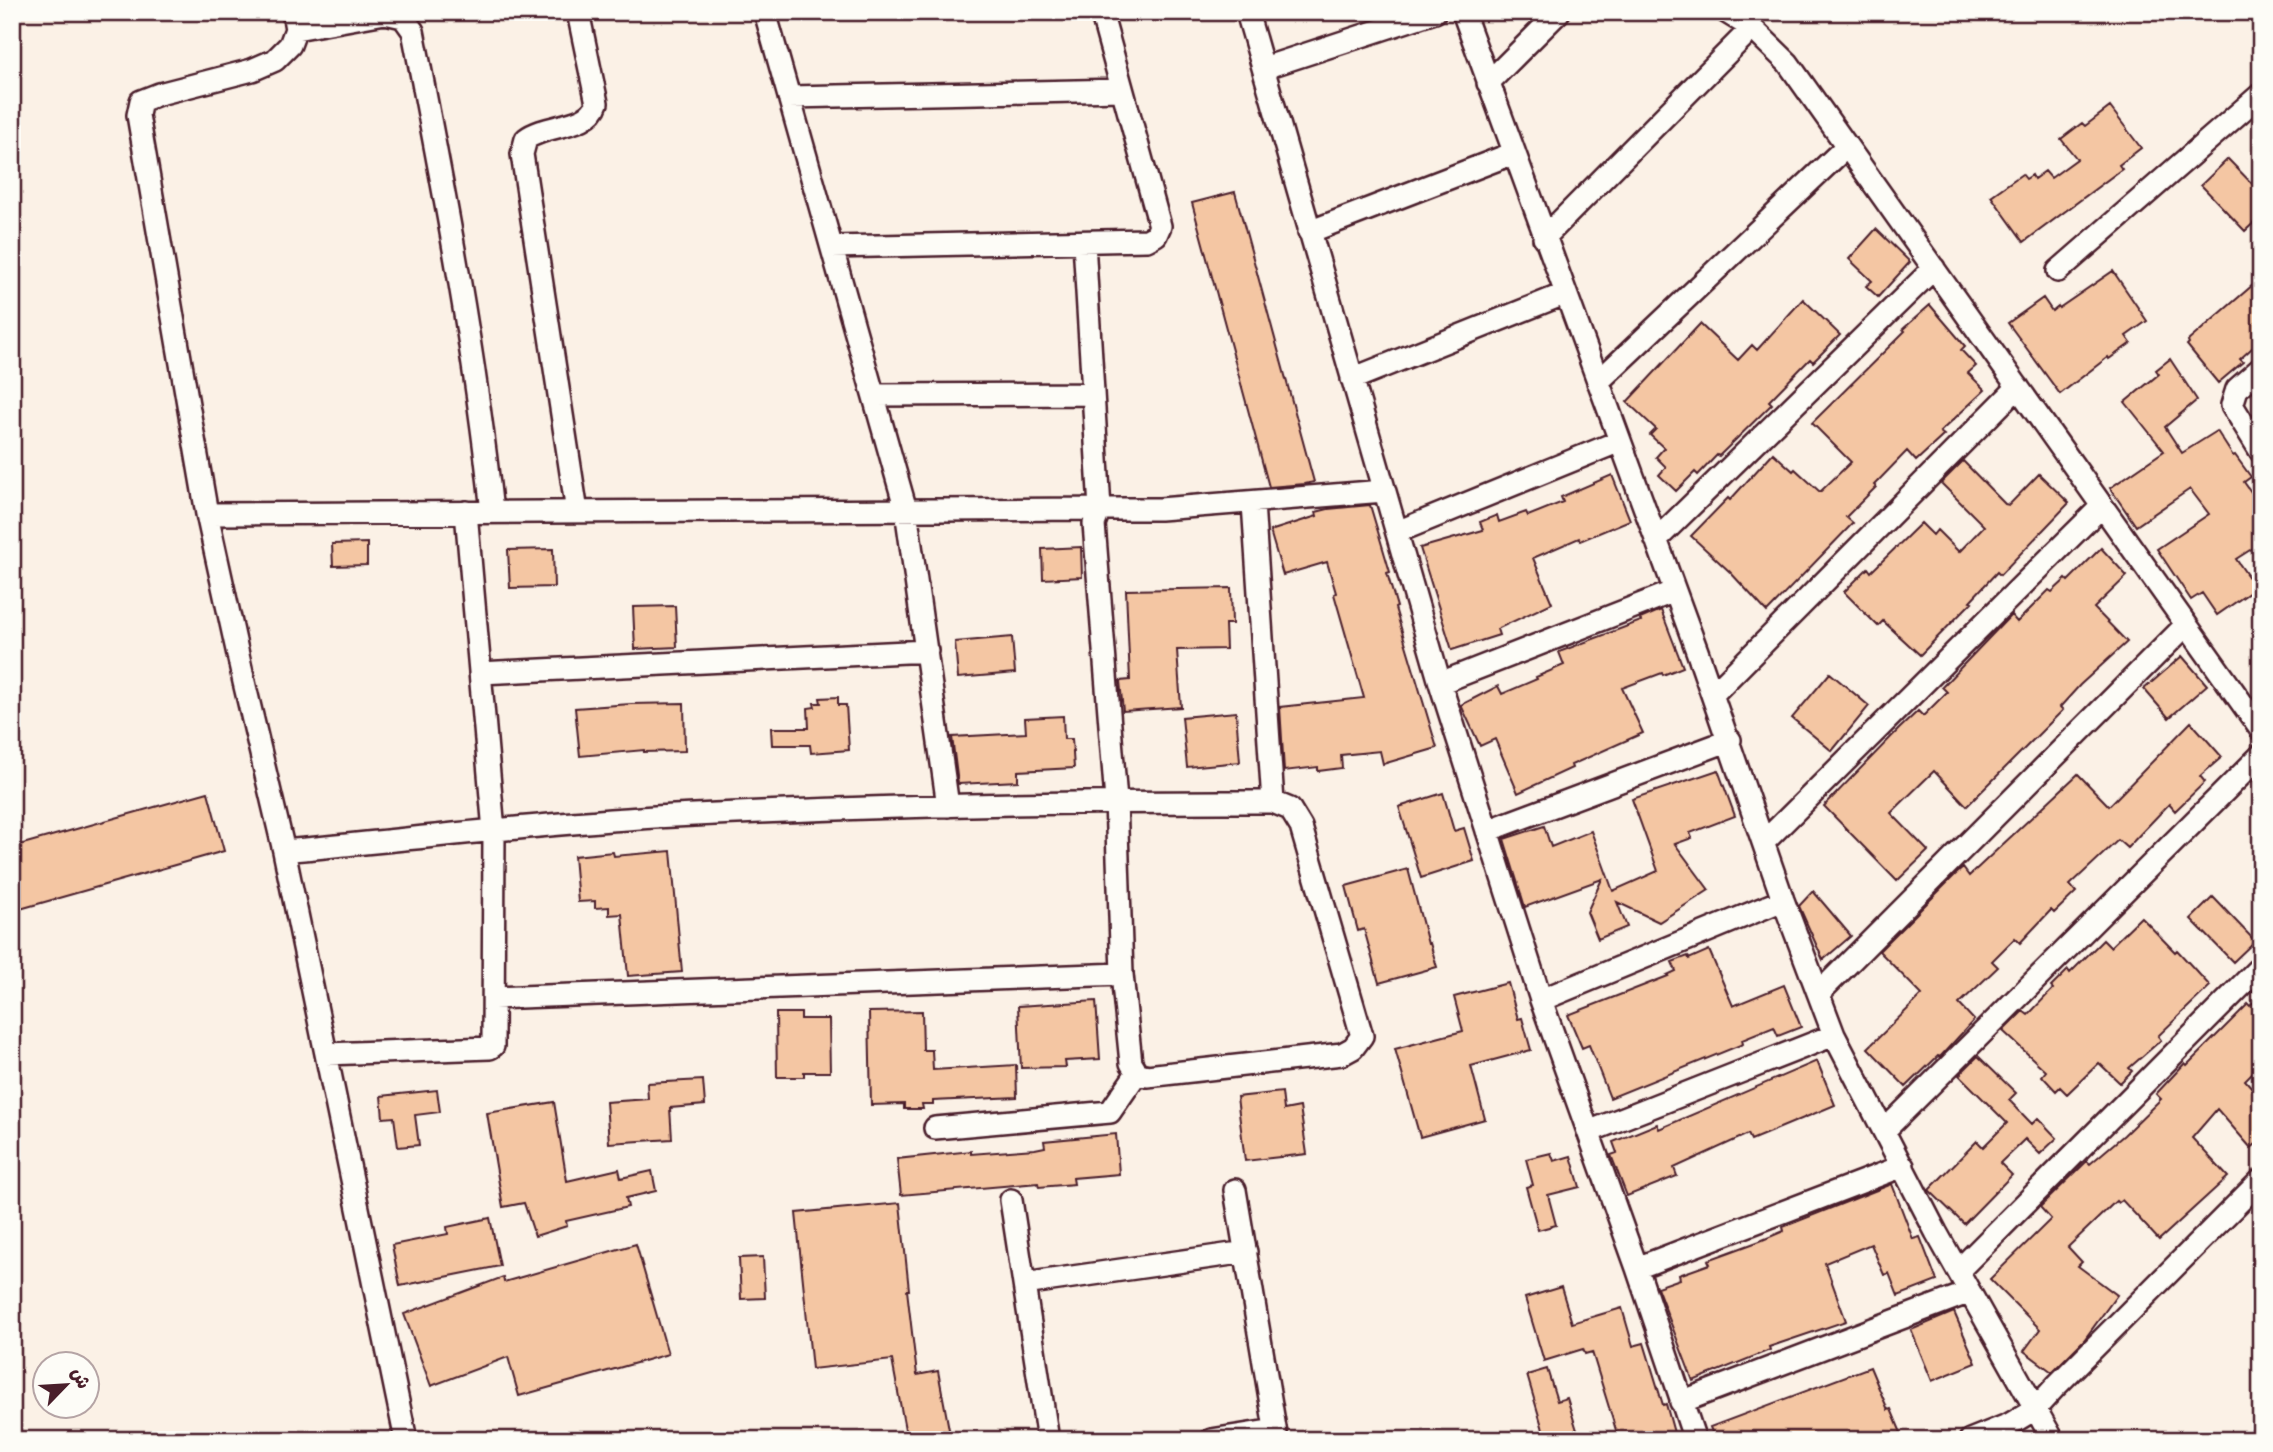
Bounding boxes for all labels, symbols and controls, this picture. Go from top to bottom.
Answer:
north arrow [32,1350,102,1420]
text: ش [66,1364,95,1392]

